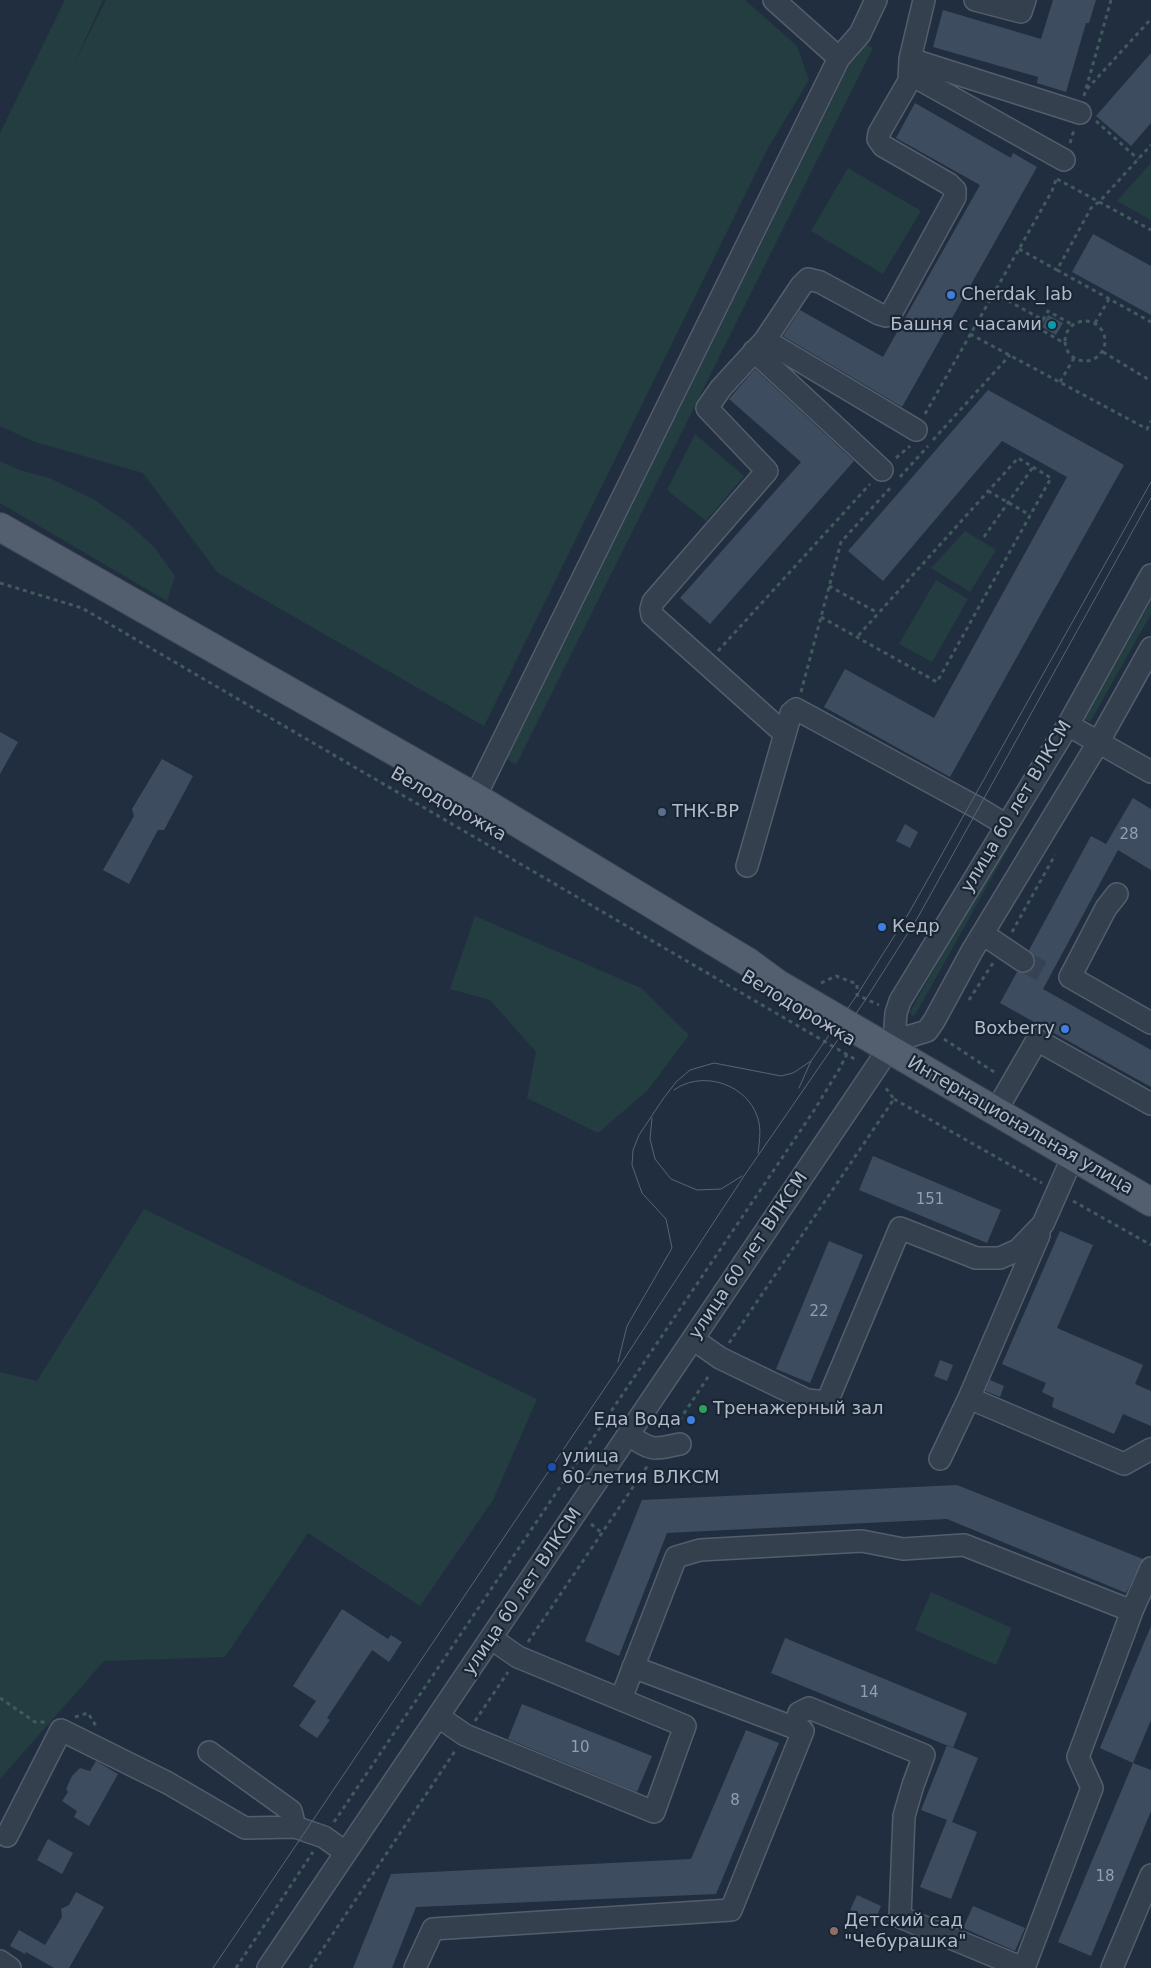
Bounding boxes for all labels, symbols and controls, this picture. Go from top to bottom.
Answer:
place label: Cherdak_lab [961,284,1072,306]
marker: Cherdak_lab [945,289,957,301]
place label: Башня с часами [890,314,1042,336]
marker: Башня с часами [1046,319,1058,331]
street label: улица 60 лет ВЛКСМ [957,717,1077,897]
street label: Велодорожка [386,763,510,847]
place label: ТНК-ВР [672,801,739,823]
marker: ТНК-ВР [656,806,668,818]
house number: 28 [1119,826,1139,844]
place label: Кедр [892,916,940,938]
marker: Кедр [876,921,888,933]
street label: Велодорожка [737,966,859,1052]
place label: Boxberry [974,1018,1055,1040]
marker: Boxberry [1059,1023,1071,1035]
street label: Интернациональная улица [903,1052,1137,1200]
street label: улица 60 лет ВЛКСМ [685,1168,813,1344]
house number: 151 [916,1191,944,1209]
house number: 22 [809,1303,829,1321]
place label: Тренажерный зал [713,1398,884,1420]
marker: Тренажерный зал [697,1403,709,1415]
place label: Еда Вода [594,1409,681,1431]
marker: Еда Вода [685,1414,697,1426]
place label: улица 60-летия ВЛКСМ [562,1446,719,1488]
marker: улица 60-летия ВЛКСМ [546,1461,558,1473]
street label: улица 60 лет ВЛКСМ [459,1504,587,1680]
house number: 14 [859,1684,879,1702]
house number: 10 [570,1739,590,1757]
house number: 8 [730,1792,740,1810]
house number: 18 [1095,1868,1115,1886]
place label: Детский сад "Чебурашка" [844,1910,967,1952]
marker: Детский сад "Чебурашка" [828,1925,840,1937]

